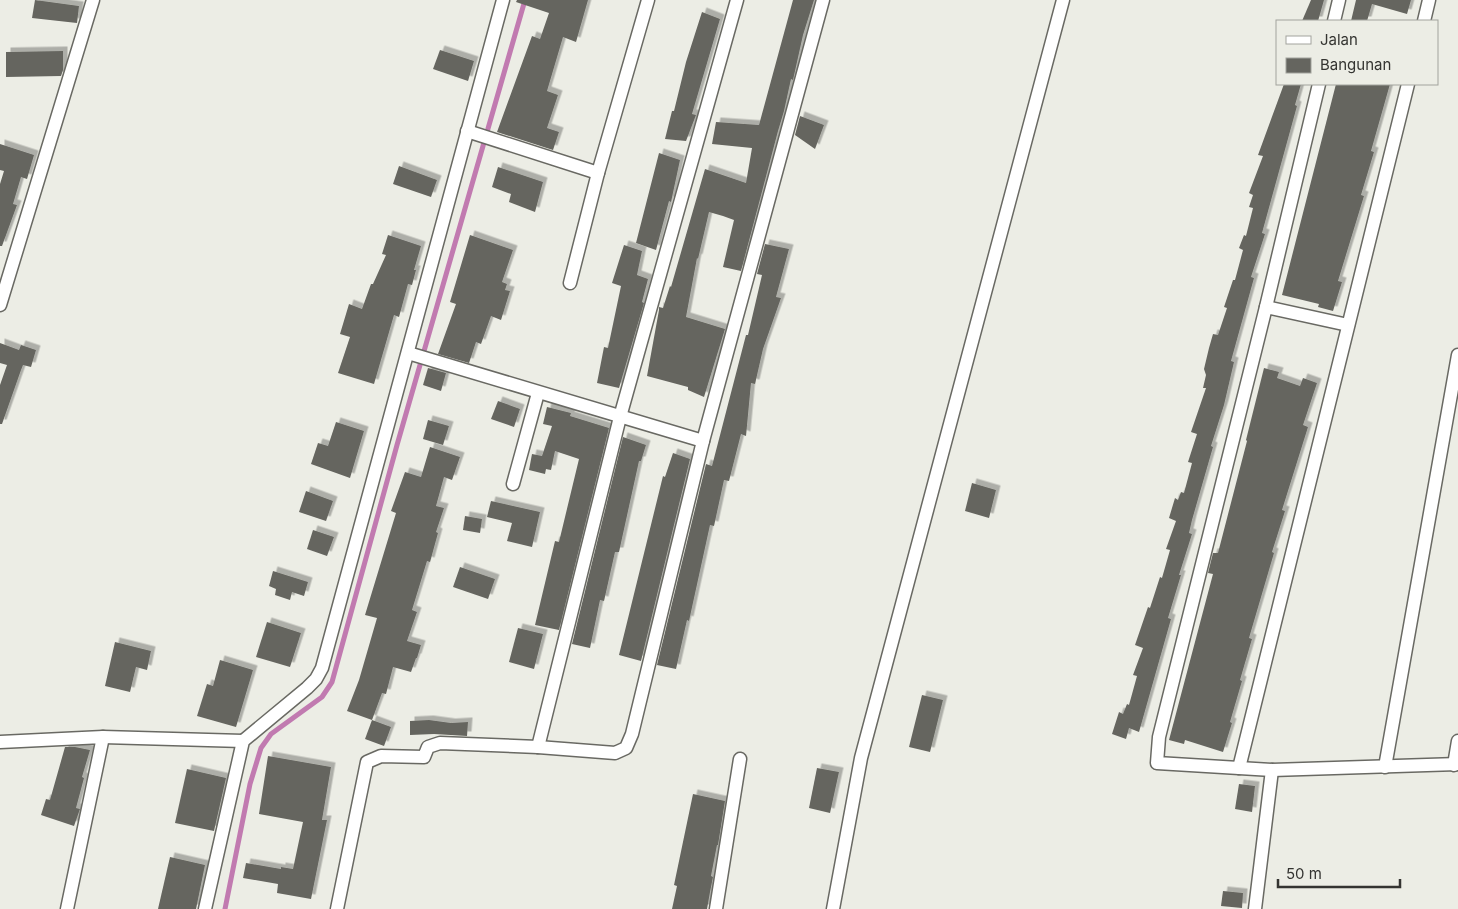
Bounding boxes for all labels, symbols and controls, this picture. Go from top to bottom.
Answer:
legend [1276,20,1438,85]
text: Jalan [1320,30,1358,49]
text: Bangunan [1320,55,1391,74]
scale bar [1278,856,1400,888]
text: 50 m [1286,864,1322,883]

